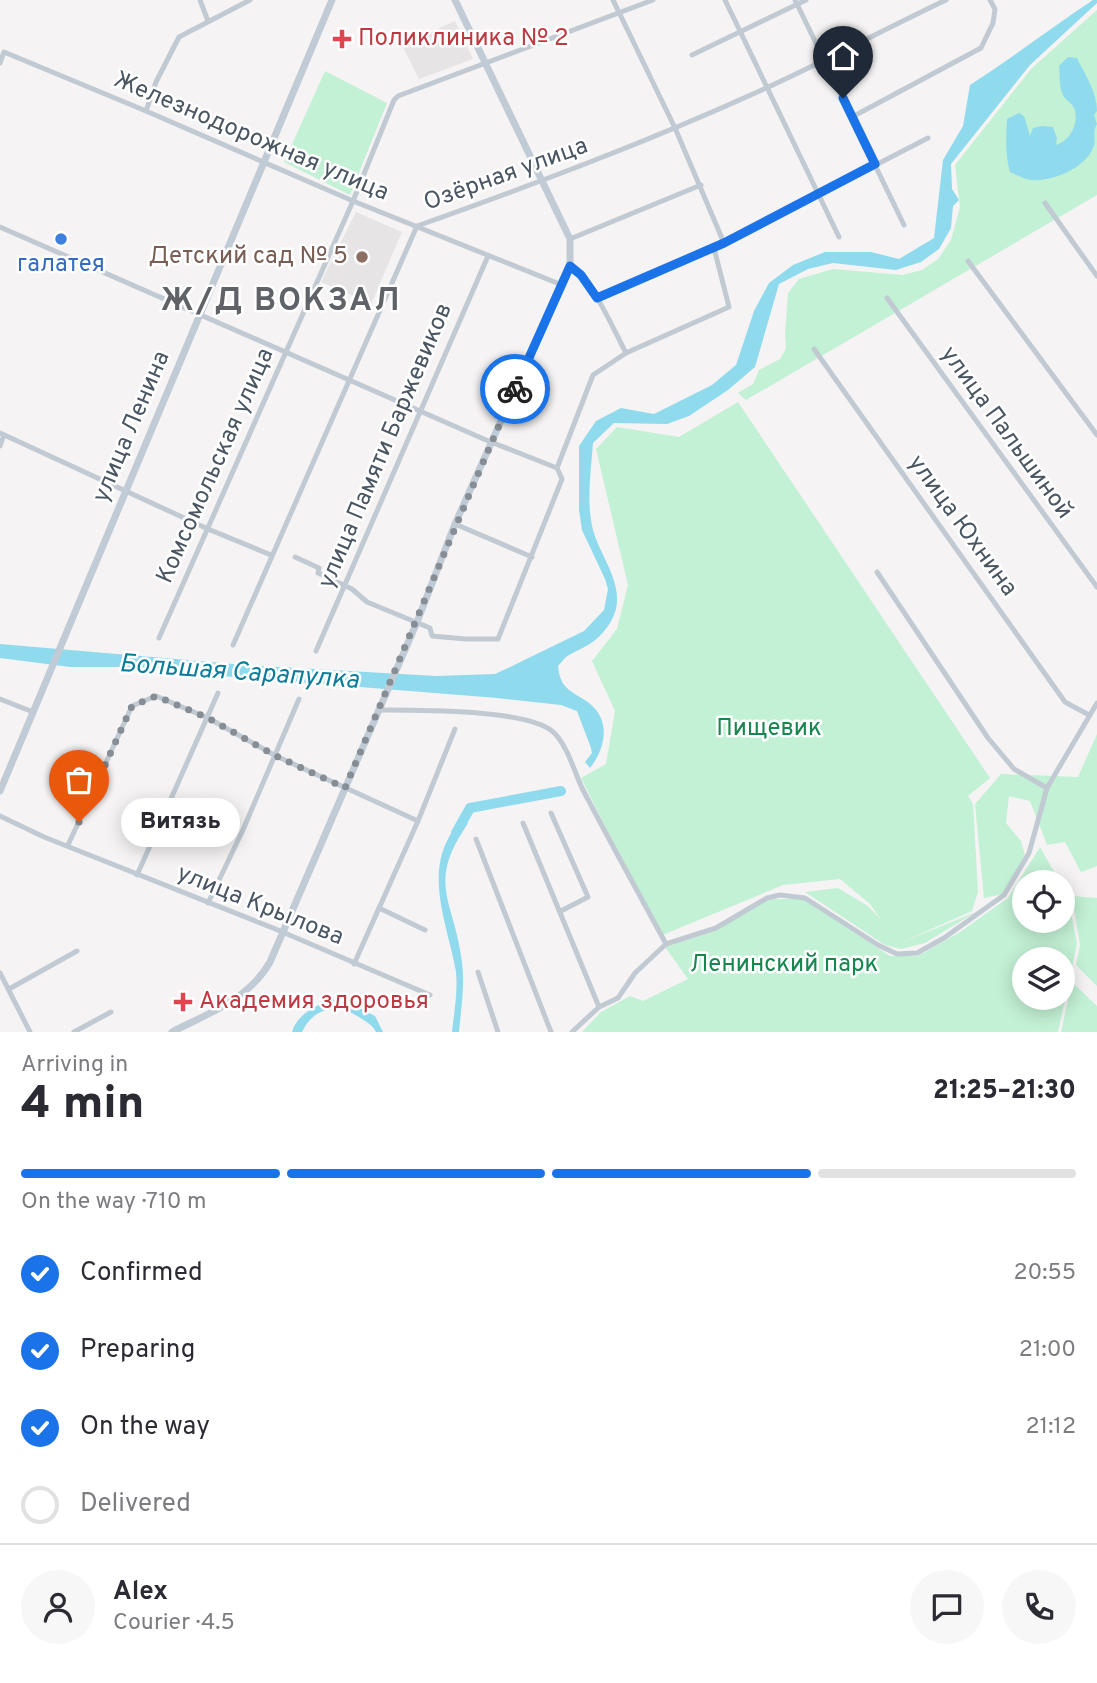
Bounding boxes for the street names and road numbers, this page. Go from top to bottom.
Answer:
street label: Железнодорожная улица [109,65,393,209]
street label: Озёрная улица [420,131,592,219]
street label: улица Памяти Баржевиков [312,299,460,593]
street label: улица Пальшиной [933,341,1079,525]
street label: Комсомольская улица [151,344,281,588]
street label: улица Ленина [87,347,177,507]
street label: улица Юхнина [901,449,1023,603]
street label: улица Крылова [172,859,348,953]

